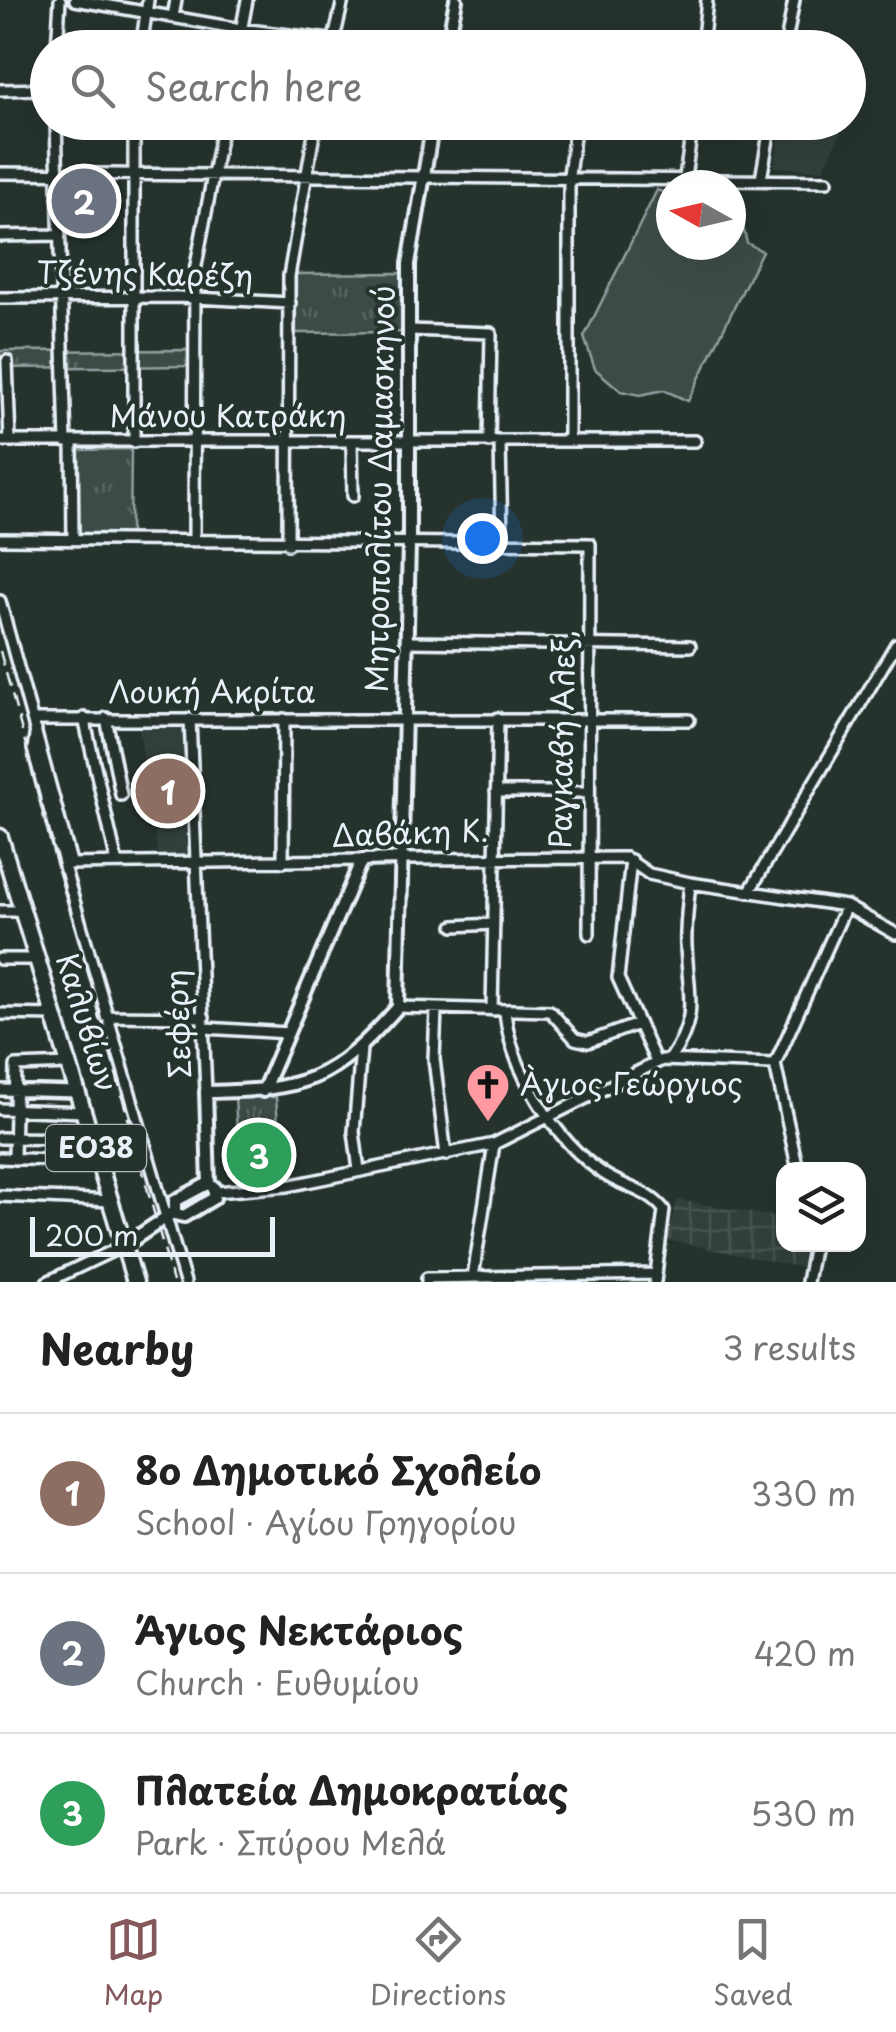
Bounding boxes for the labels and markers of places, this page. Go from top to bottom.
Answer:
pin: 2 [52,164,116,238]
pin: 1 [136,754,200,828]
place label: Ὰγιος Γεώργιος [520,1060,743,1105]
church icon: Ὰγιος Γεώργιος [465,1062,511,1123]
pin: 3 [226,1118,292,1192]

